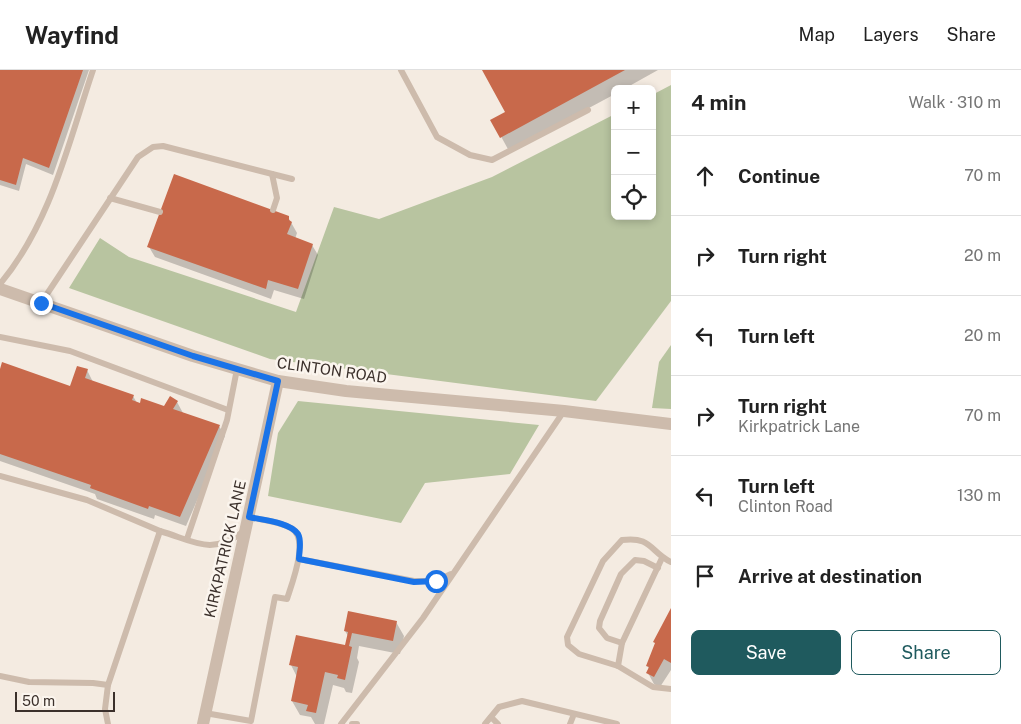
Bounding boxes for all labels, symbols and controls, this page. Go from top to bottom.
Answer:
text: Wayfind [25,21,119,49]
text: Map [799,24,835,45]
text: Layers [863,24,919,45]
text: Share [947,24,996,45]
map controls [611,85,656,220]
button: + [611,85,656,130]
text: 4 min [691,90,746,115]
text: Walk · 310 m [908,93,1001,112]
button: − [611,130,656,175]
icon: ahead [691,162,719,190]
text: Continue [738,165,820,187]
text: 70 m [964,166,1001,185]
button: locate [611,175,656,220]
icon: right [691,242,719,270]
text: Turn right [738,245,827,267]
text: 20 m [964,246,1001,265]
route end [30,292,53,315]
icon: left [691,322,719,350]
text: Turn left [738,325,815,347]
text: 20 m [964,326,1001,345]
street label: CLINTON ROAD [276,354,388,386]
text: Turn right [738,395,827,417]
icon: right [691,402,719,430]
text: 70 m [964,406,1001,425]
text: Kirkpatrick Lane [738,417,860,436]
text: Turn left [738,475,815,497]
street label: KIRKPATRICK LANE [201,479,249,619]
icon: left [691,482,719,510]
text: 130 m [957,486,1001,505]
text: Clinton Road [738,497,833,516]
icon: arrive [691,562,719,590]
text: Arrive at destination [738,565,922,587]
route start [425,570,448,593]
button: Save [691,630,841,675]
button: Share [851,630,1001,675]
scale bar [15,689,115,712]
text: 50 m [22,693,55,709]

